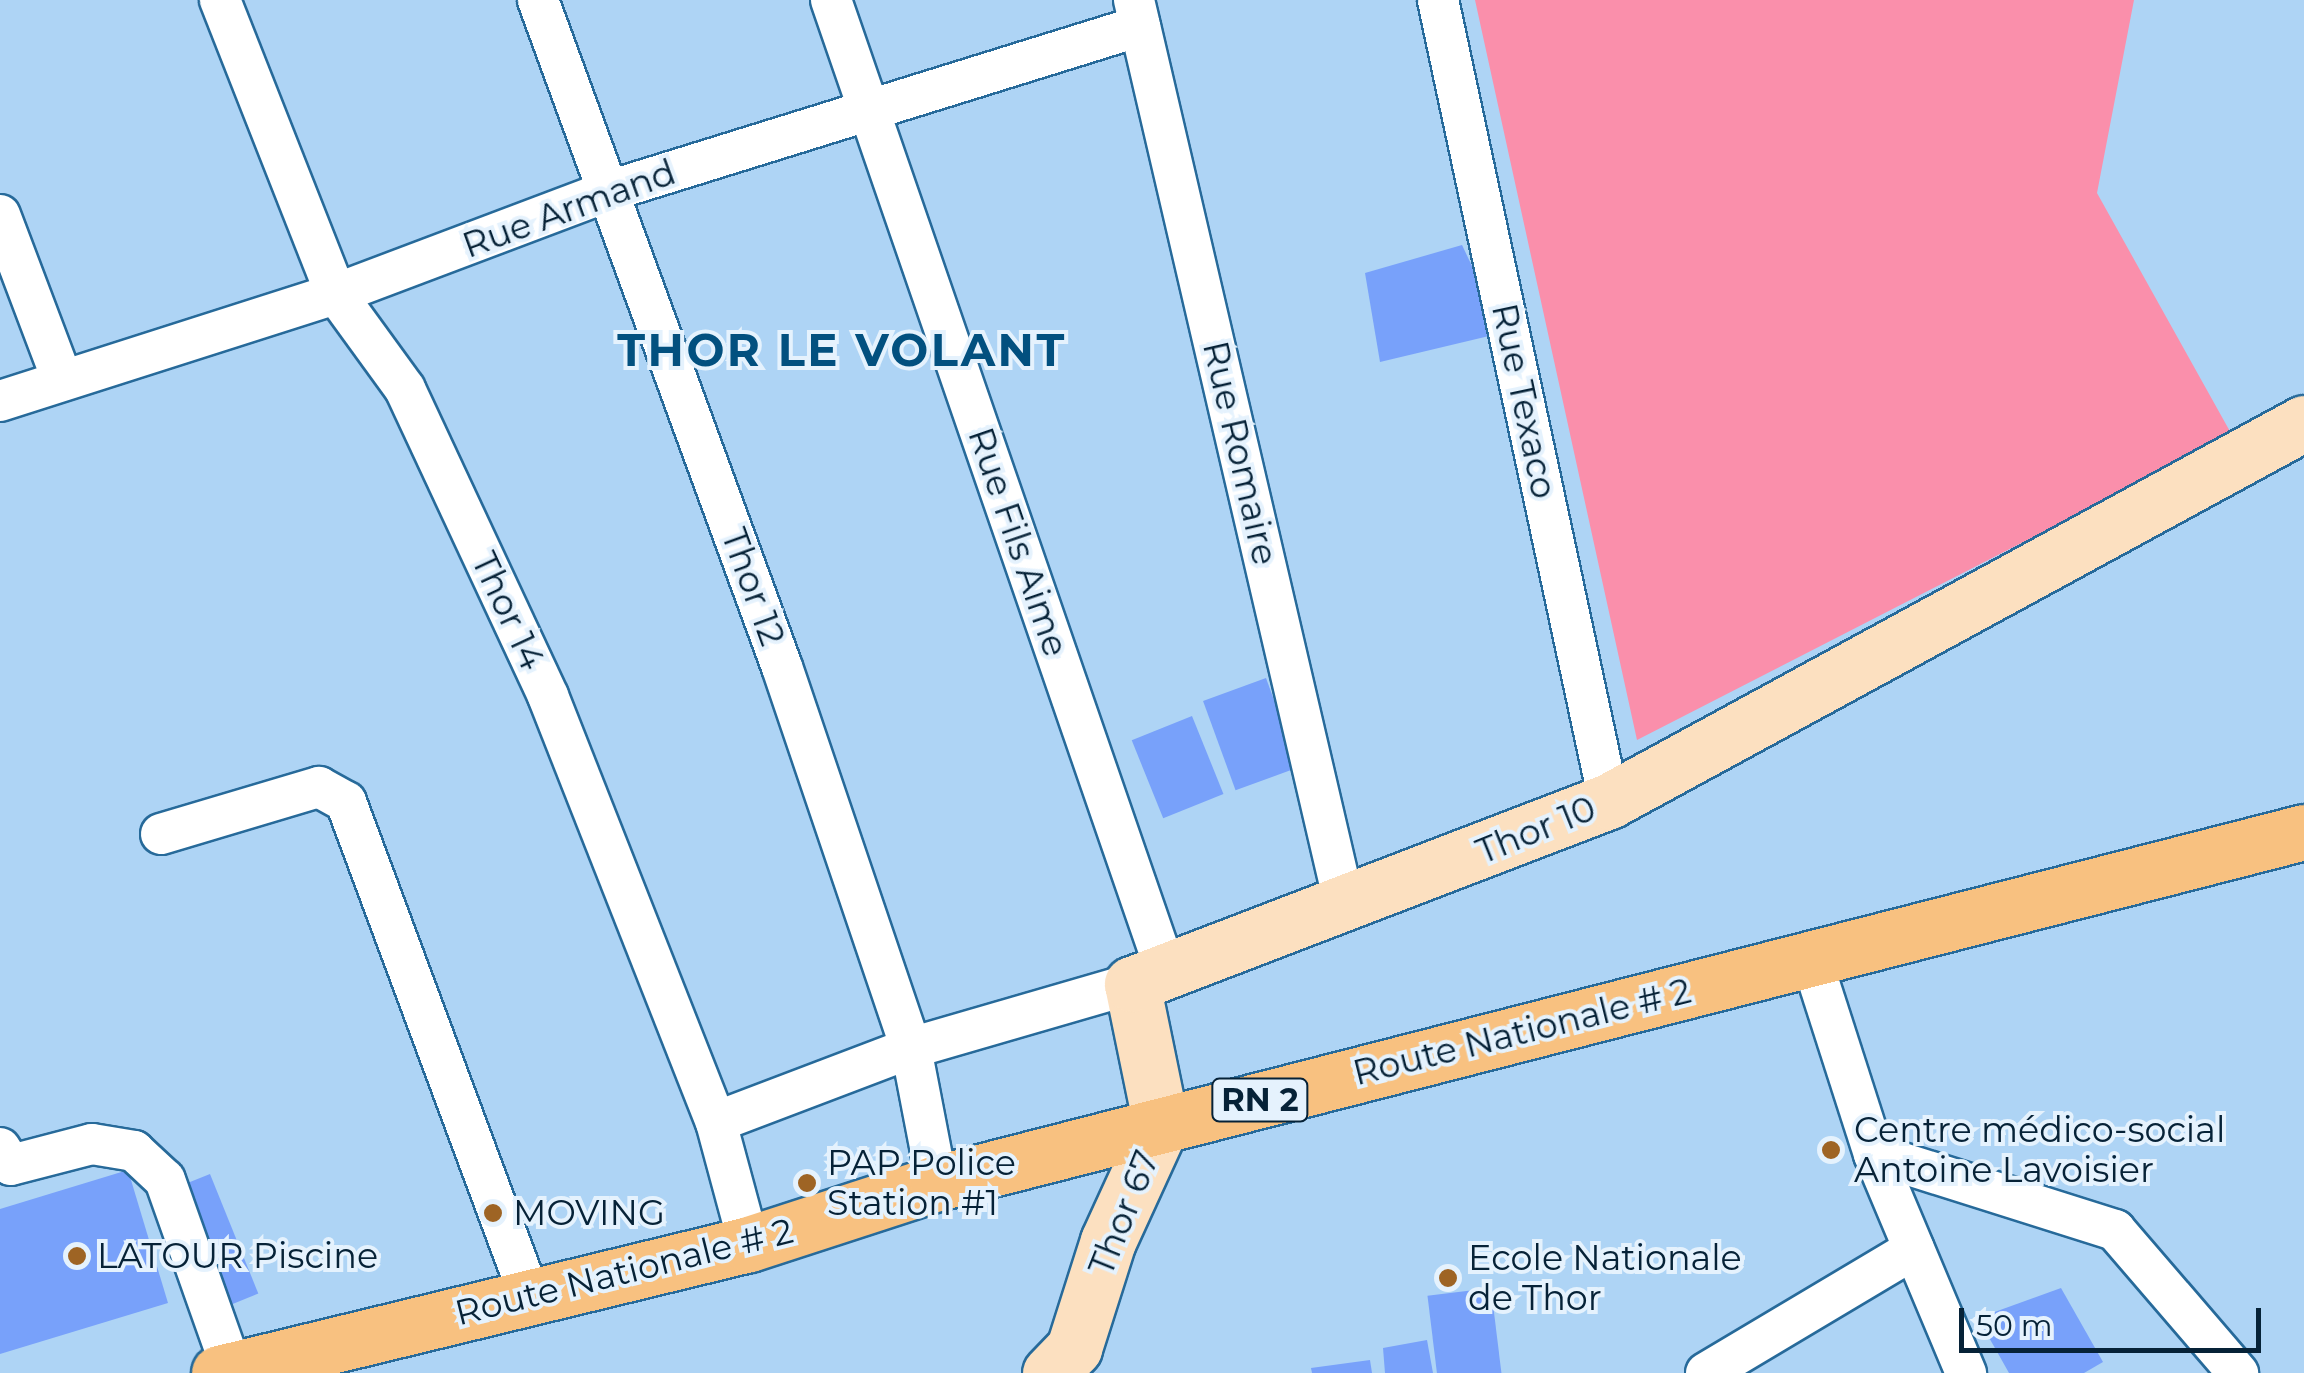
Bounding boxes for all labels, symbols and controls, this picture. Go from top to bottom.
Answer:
street label: Rue Armand [457,151,681,267]
street label: Rue Texaco [1483,300,1565,502]
district label: THOR LE VOLANT [617,323,1067,377]
street label: Rue Romaire [1194,337,1286,569]
street label: Rue Fils Aime [959,422,1077,662]
street label: Thor 12 [713,523,793,651]
street label: Thor 14 [463,546,553,676]
street label: Thor 10 [1470,787,1602,873]
street label: Route Nationale # 2 [1349,970,1695,1094]
road number: RN 2 [1210,1073,1310,1127]
place label: Centre médico-social Antoine Lavoisier [1854,1109,2225,1191]
marker: Centre médico-social Antoine Lavoisier [1818,1137,1844,1163]
place label: PAP Police Station #1 [827,1142,1016,1224]
street label: Thor 67 [1080,1145,1168,1281]
marker: PAP Police Station #1 [796,1172,818,1194]
place label: MOVING [513,1192,665,1234]
marker: MOVING [482,1202,504,1224]
street label: Route Nationale # 2 [451,1210,797,1334]
place label: LATOUR Piscine [97,1235,378,1277]
place label: Ecole Nationale de Thor [1468,1237,1742,1319]
marker: LATOUR Piscine [66,1245,88,1267]
marker: Ecole Nationale de Thor [1437,1267,1459,1289]
scale bar [1964,1288,2266,1350]
text: 50 m [1976,1307,2053,1344]

